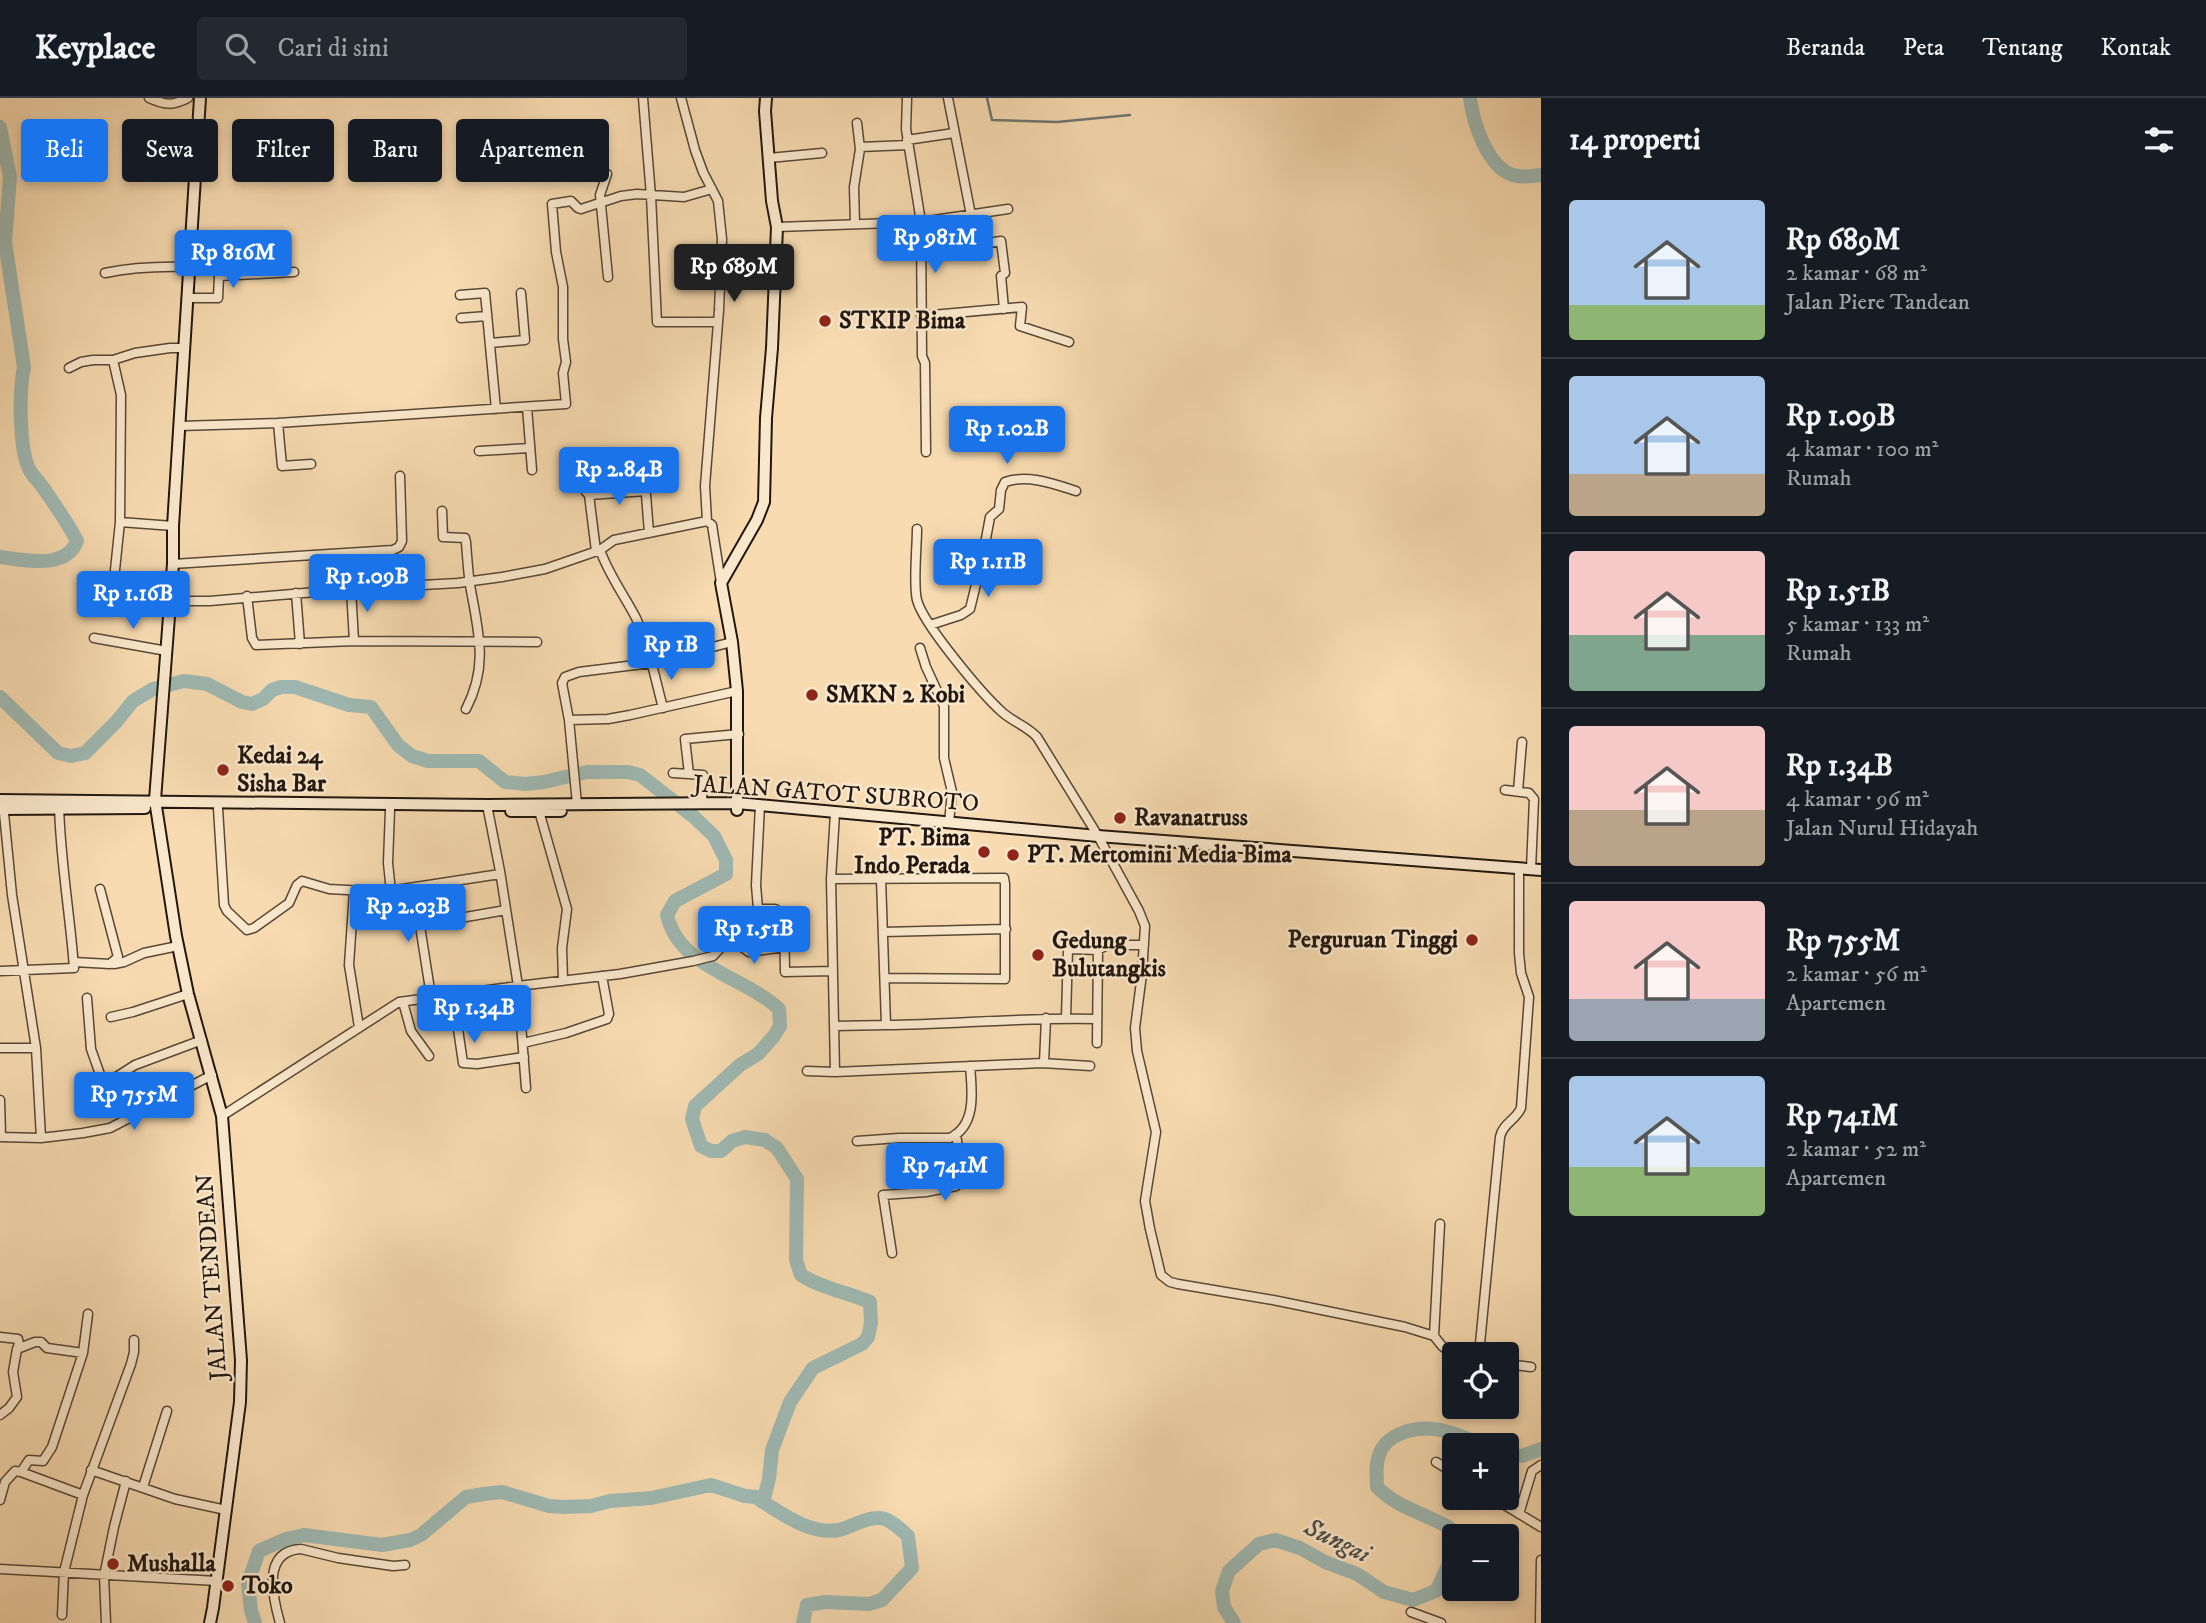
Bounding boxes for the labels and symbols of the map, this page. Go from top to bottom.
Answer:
pin: Rp 981M [870,216,1000,275]
pin: Rp 816M [168,230,298,290]
pin: Rp 689M [669,244,799,304]
place label: STKIP Bima [839,306,966,336]
marker: STKIP Bima [817,313,833,329]
pin: Rp 1.02B [935,406,1079,466]
pin: Rp 2.84B [547,448,691,507]
pin: Rp 1.11B [916,540,1060,599]
pin: Rp 1.09B [295,554,439,614]
pin: Rp 1.16B [61,572,205,631]
pin: Rp 1B [622,622,720,682]
place label: SMKN 2 Kobi [826,680,965,710]
marker: SMKN 2 Kobi [804,687,820,703]
place label: Kedai 24 Sisha Bar [237,741,327,799]
marker: Kedai 24 Sisha Bar [215,762,231,778]
street label: JALAN GATOT SUBROTO [690,769,980,819]
place label: Ravanatruss [1134,803,1248,833]
marker: Ravanatruss [1112,810,1128,826]
place label: PT. Bima Indo Perada [854,823,971,881]
place label: PT. Mertomini Media Bima [1027,840,1292,870]
marker: PT. Bima Indo Perada [976,844,992,860]
marker: PT. Mertomini Media Bima [1005,847,1021,863]
pin: Rp 2.03B [336,884,480,944]
pin: Rp 1.51B [682,906,826,966]
place label: Perguruan Tinggi [1288,925,1458,955]
place label: Gedung Bulutangkis [1052,926,1166,984]
marker: Perguruan Tinggi [1464,932,1480,948]
marker: Gedung Bulutangkis [1030,947,1046,963]
pin: Rp 1.34B [402,986,546,1045]
pin: Rp 755M [69,1072,199,1132]
pin: Rp 741M [880,1144,1010,1203]
street label: JALAN TENDEAN [190,1173,234,1383]
water label: Sungai [1298,1511,1377,1572]
place label: Mushalla [127,1549,216,1579]
marker: Mushalla [105,1556,121,1572]
place label: Toko [241,1571,293,1601]
marker: Toko [220,1578,236,1594]

